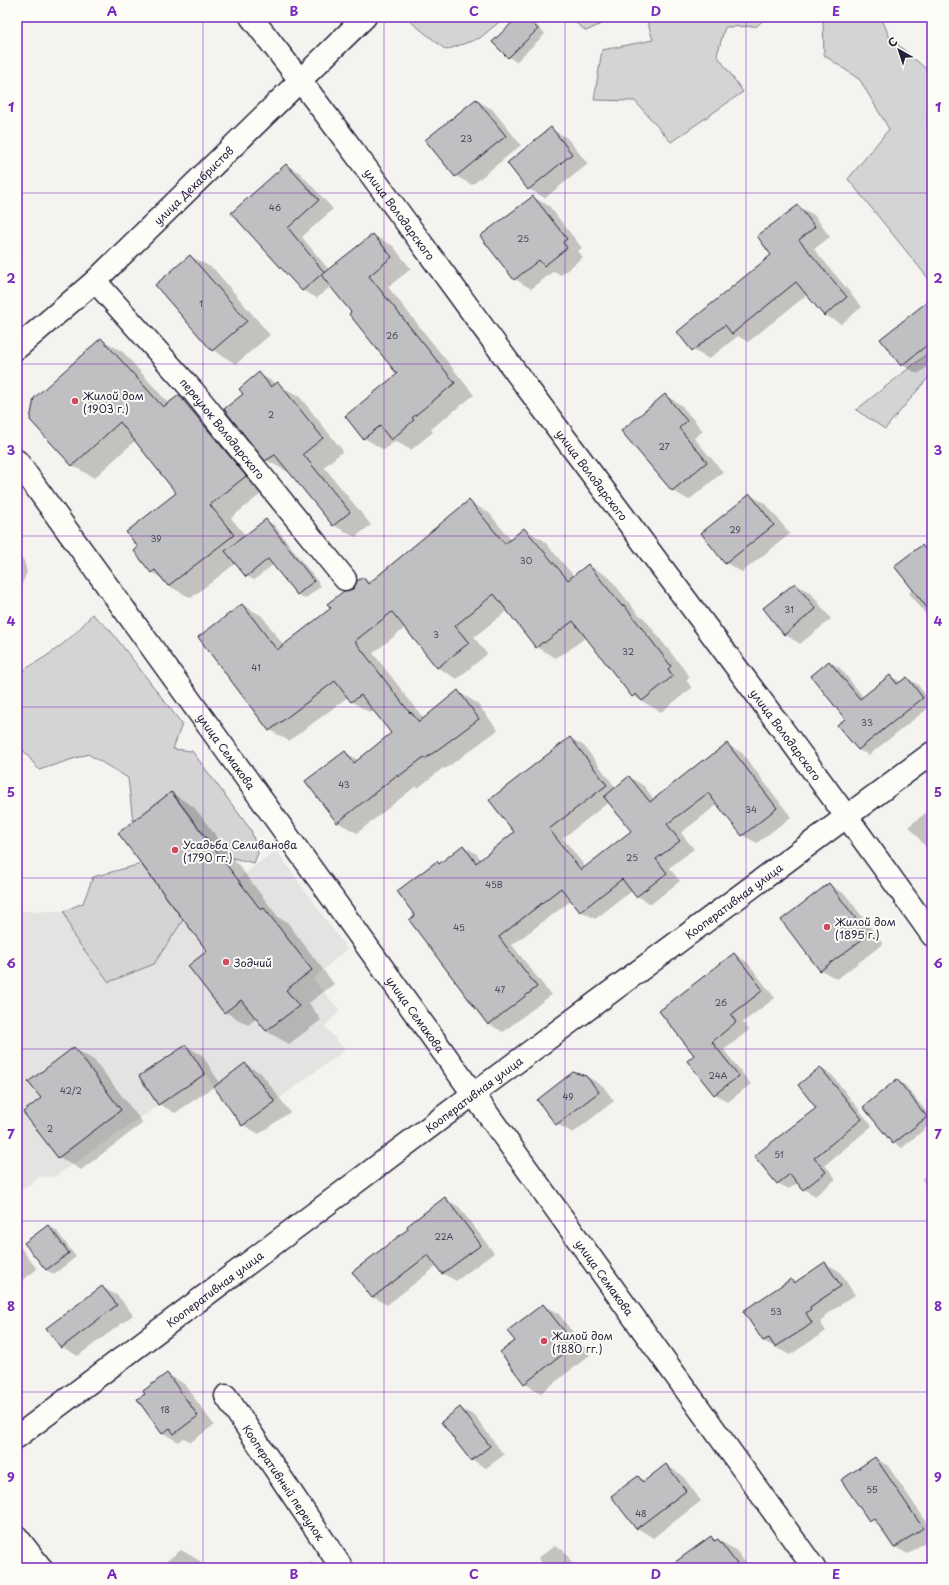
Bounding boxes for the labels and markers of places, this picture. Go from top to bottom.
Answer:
place label: Жилой дом (1903 г.) [83,387,144,417]
marker: Жилой дом (1903 г.) [70,396,80,406]
place label: Усадьба Селиванова (1790 гг.) [183,836,297,866]
marker: Усадьба Селиванова (1790 гг.) [170,845,180,855]
place label: Жилой дом (1895 г.) [835,913,896,943]
marker: Жилой дом (1895 г.) [822,922,832,932]
place label: Зодчий [233,954,272,971]
marker: Зодчий [221,957,231,967]
place label: Жилой дом (1880 гг.) [552,1327,613,1357]
marker: Жилой дом (1880 гг.) [539,1336,549,1346]

